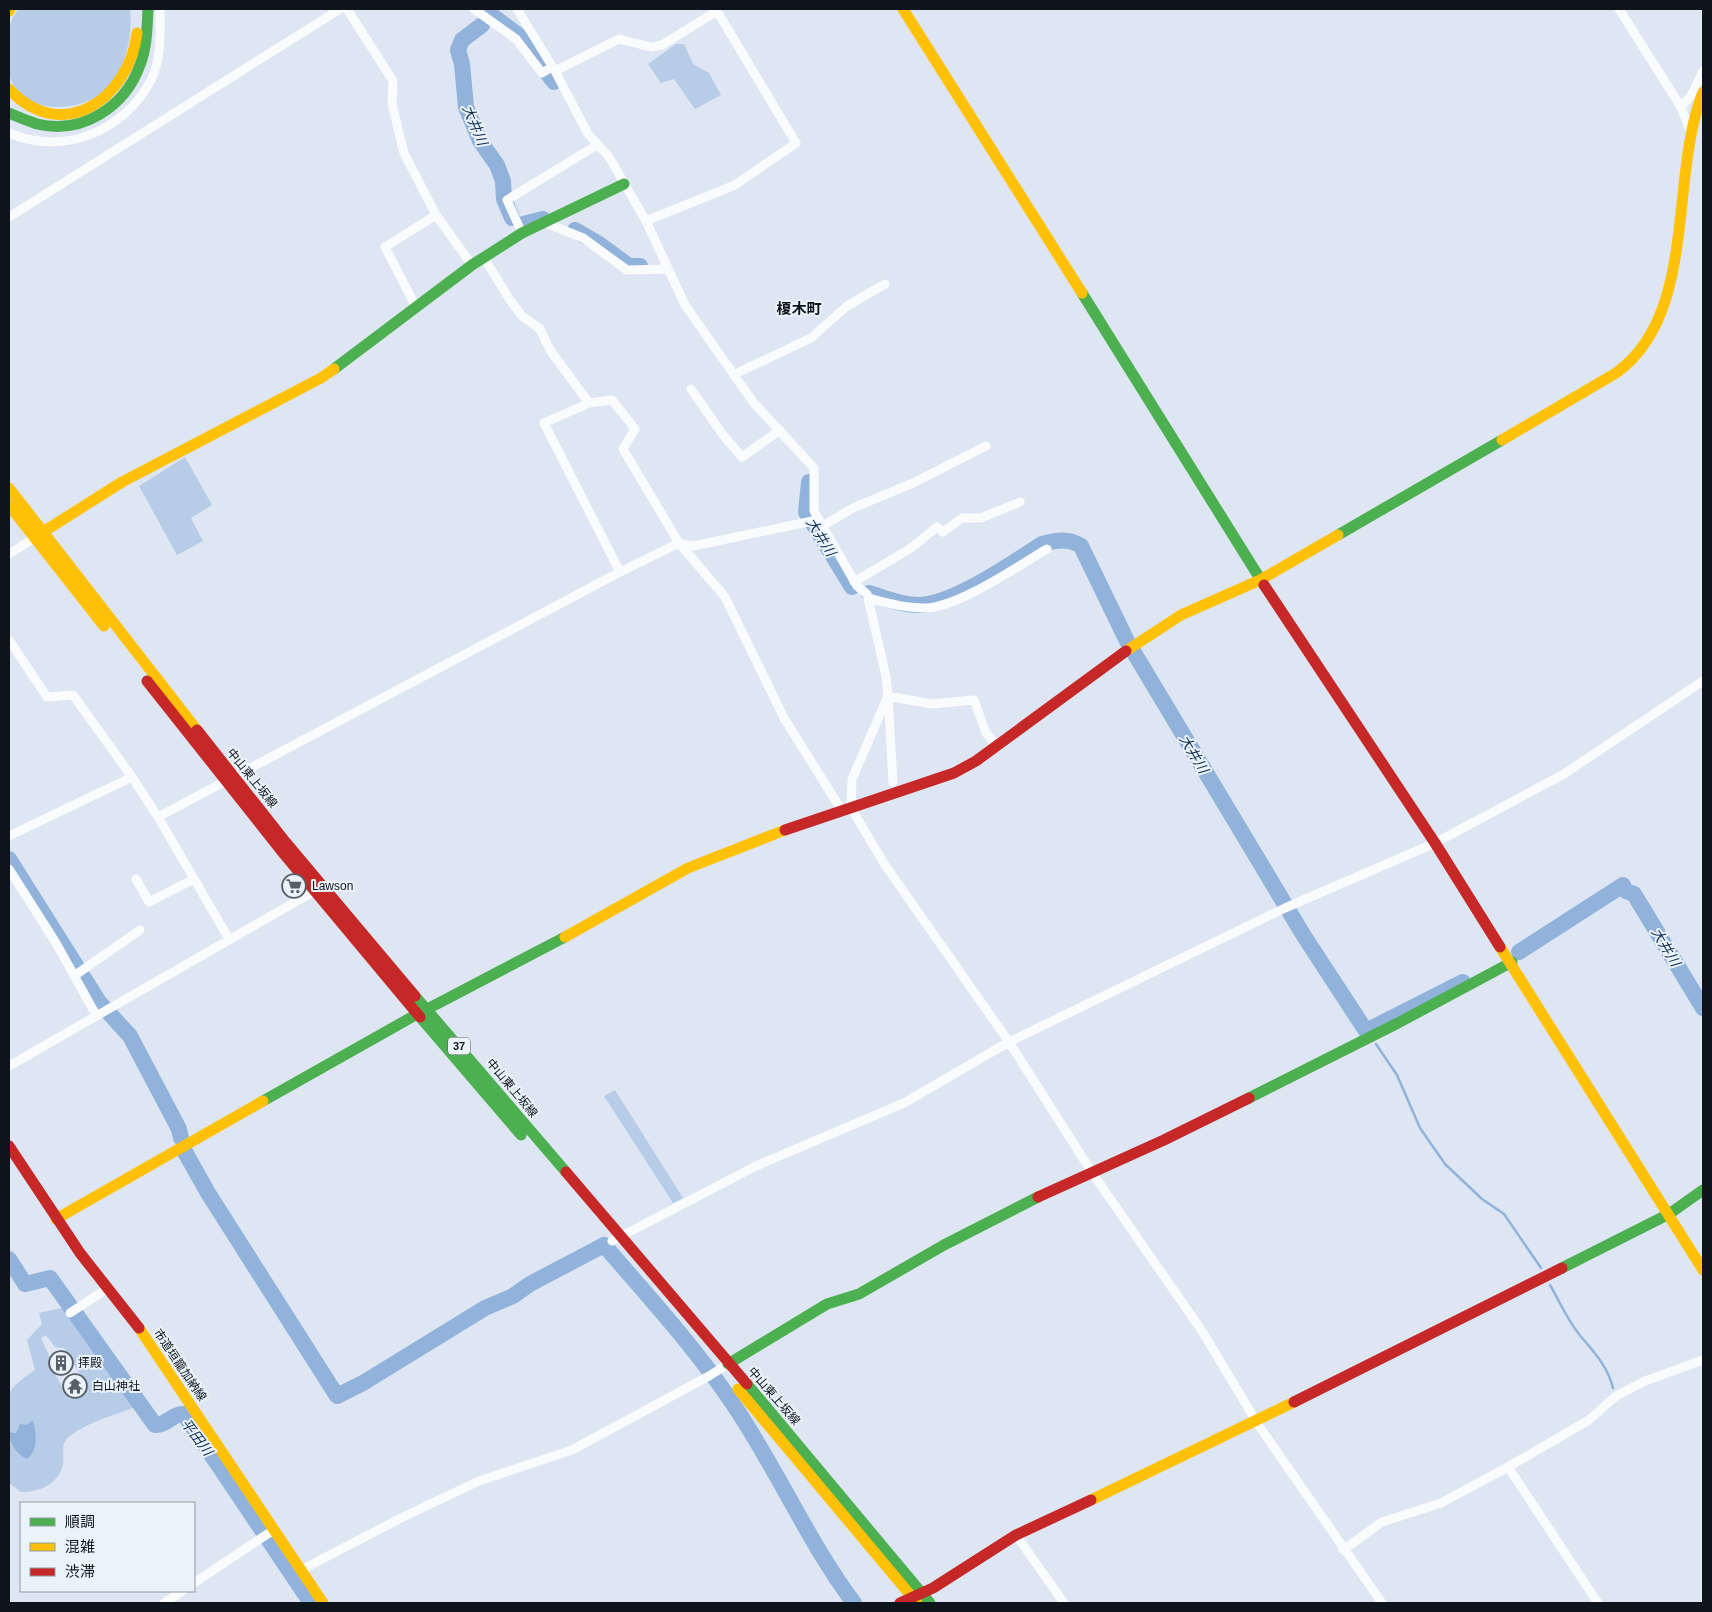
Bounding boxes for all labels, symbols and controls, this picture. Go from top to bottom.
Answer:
water label: 大井川 [459,103,491,149]
district label: 榎木町 [776,300,822,317]
water label: 大井川 [803,515,840,561]
water label: 大井川 [1176,732,1213,778]
street label: 中山東上坂線 [224,746,280,810]
supermarket icon: Lawson [281,873,307,899]
place label: Lawson [312,879,353,893]
water label: 大井川 [1648,925,1685,971]
road number: 37 [448,1038,470,1054]
street label: 中山東上坂線 [483,1056,541,1120]
street label: 市道垣籠加納線 [151,1326,209,1404]
building icon: 拝殿 [48,1350,74,1376]
place label: 拝殿 [78,1356,102,1370]
street label: 中山東上坂線 [745,1364,803,1428]
temple icon: 白山神社 [62,1373,88,1399]
place label: 白山神社 [92,1379,140,1393]
water label: 平田川 [178,1415,217,1460]
legend [20,1502,195,1592]
text: 順調 [65,1513,95,1530]
text: 混雑 [65,1538,95,1555]
text: 渋滞 [65,1563,95,1580]

